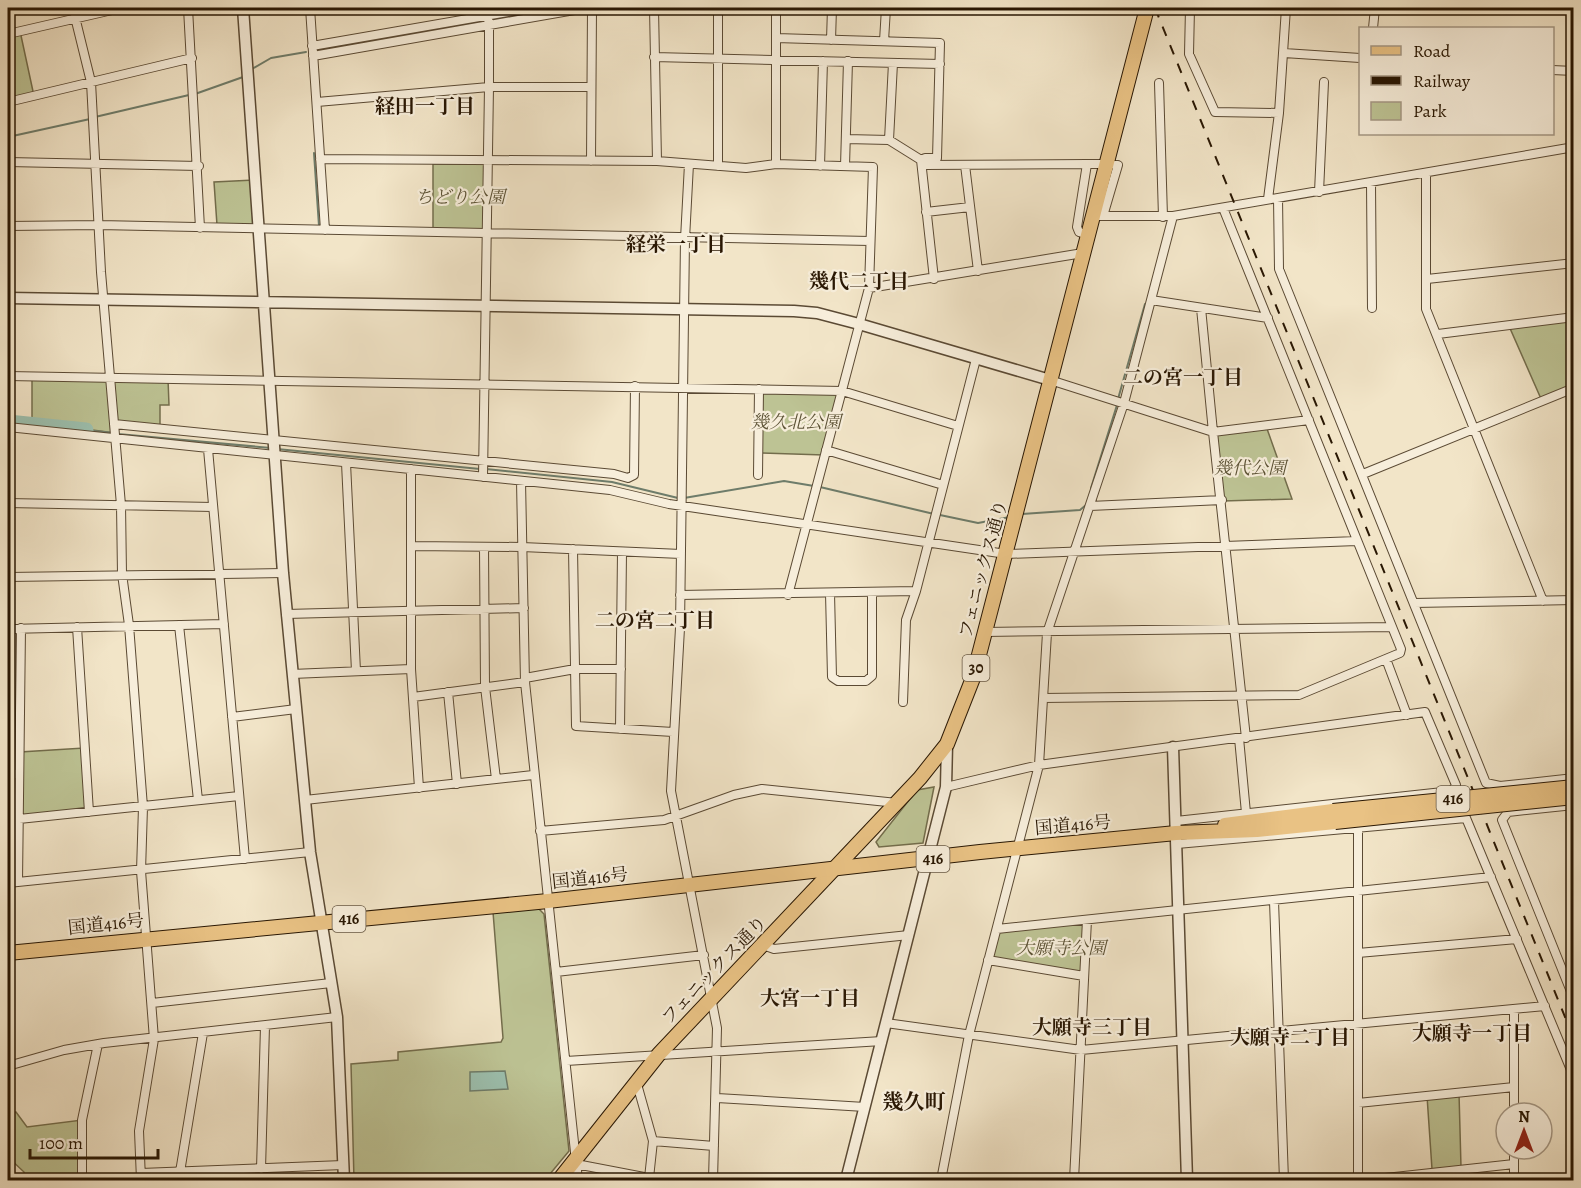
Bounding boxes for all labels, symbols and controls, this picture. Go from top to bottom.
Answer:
legend [1359,27,1554,135]
text: Road [1413,39,1451,63]
text: Railway [1413,69,1471,93]
district label: 経田一丁目 [375,93,475,120]
text: Park [1413,99,1447,123]
park label: ちどり公園 [415,185,508,209]
district label: 経栄一丁目 [626,231,726,258]
district label: 幾代二丁目 [809,268,909,295]
district label: 二の宮一丁目 [1123,364,1243,391]
park label: 幾久北公園 [751,410,844,434]
park label: 幾代公園 [1214,456,1289,480]
street label: フェニックス通り [953,497,1013,641]
district label: 二の宮二丁目 [595,607,715,634]
road number: 30 [962,655,990,681]
road number: 416 [1436,786,1470,812]
street label: 国道416号 [1034,810,1112,840]
road number: 416 [916,846,950,872]
street label: 国道416号 [551,862,629,894]
road number: 416 [332,906,366,932]
street label: 国道416号 [67,908,145,940]
street label: フェニックス通り [656,911,772,1029]
park label: 大願寺公園 [1016,936,1109,960]
district label: 大宮一丁目 [760,985,860,1012]
district label: 大願寺三丁目 [1032,1014,1152,1041]
district label: 大願寺一丁目 [1412,1020,1532,1047]
district label: 大願寺二丁目 [1230,1024,1350,1051]
district label: 幾久町 [883,1088,946,1116]
north arrow [1494,1101,1554,1161]
text: N [1518,1106,1530,1128]
scale bar [30,1122,158,1160]
text: 100 m [39,1131,83,1155]

